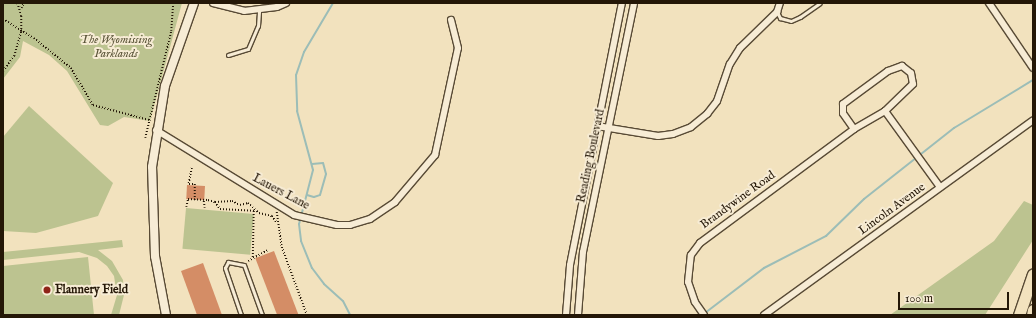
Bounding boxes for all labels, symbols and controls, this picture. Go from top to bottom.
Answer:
park label: The Wyomissing Parklands [80,33,152,61]
street label: Reading Boulevard [574,108,608,204]
street label: Brandywine Road [698,168,778,232]
street label: Lauers Lane [250,171,312,213]
street label: Lincoln Avenue [856,180,928,238]
place label: Flannery Field [55,283,128,297]
scale bar [900,284,1011,310]
marker: Flannery Field [42,285,52,295]
text: 100 m [905,291,933,306]

